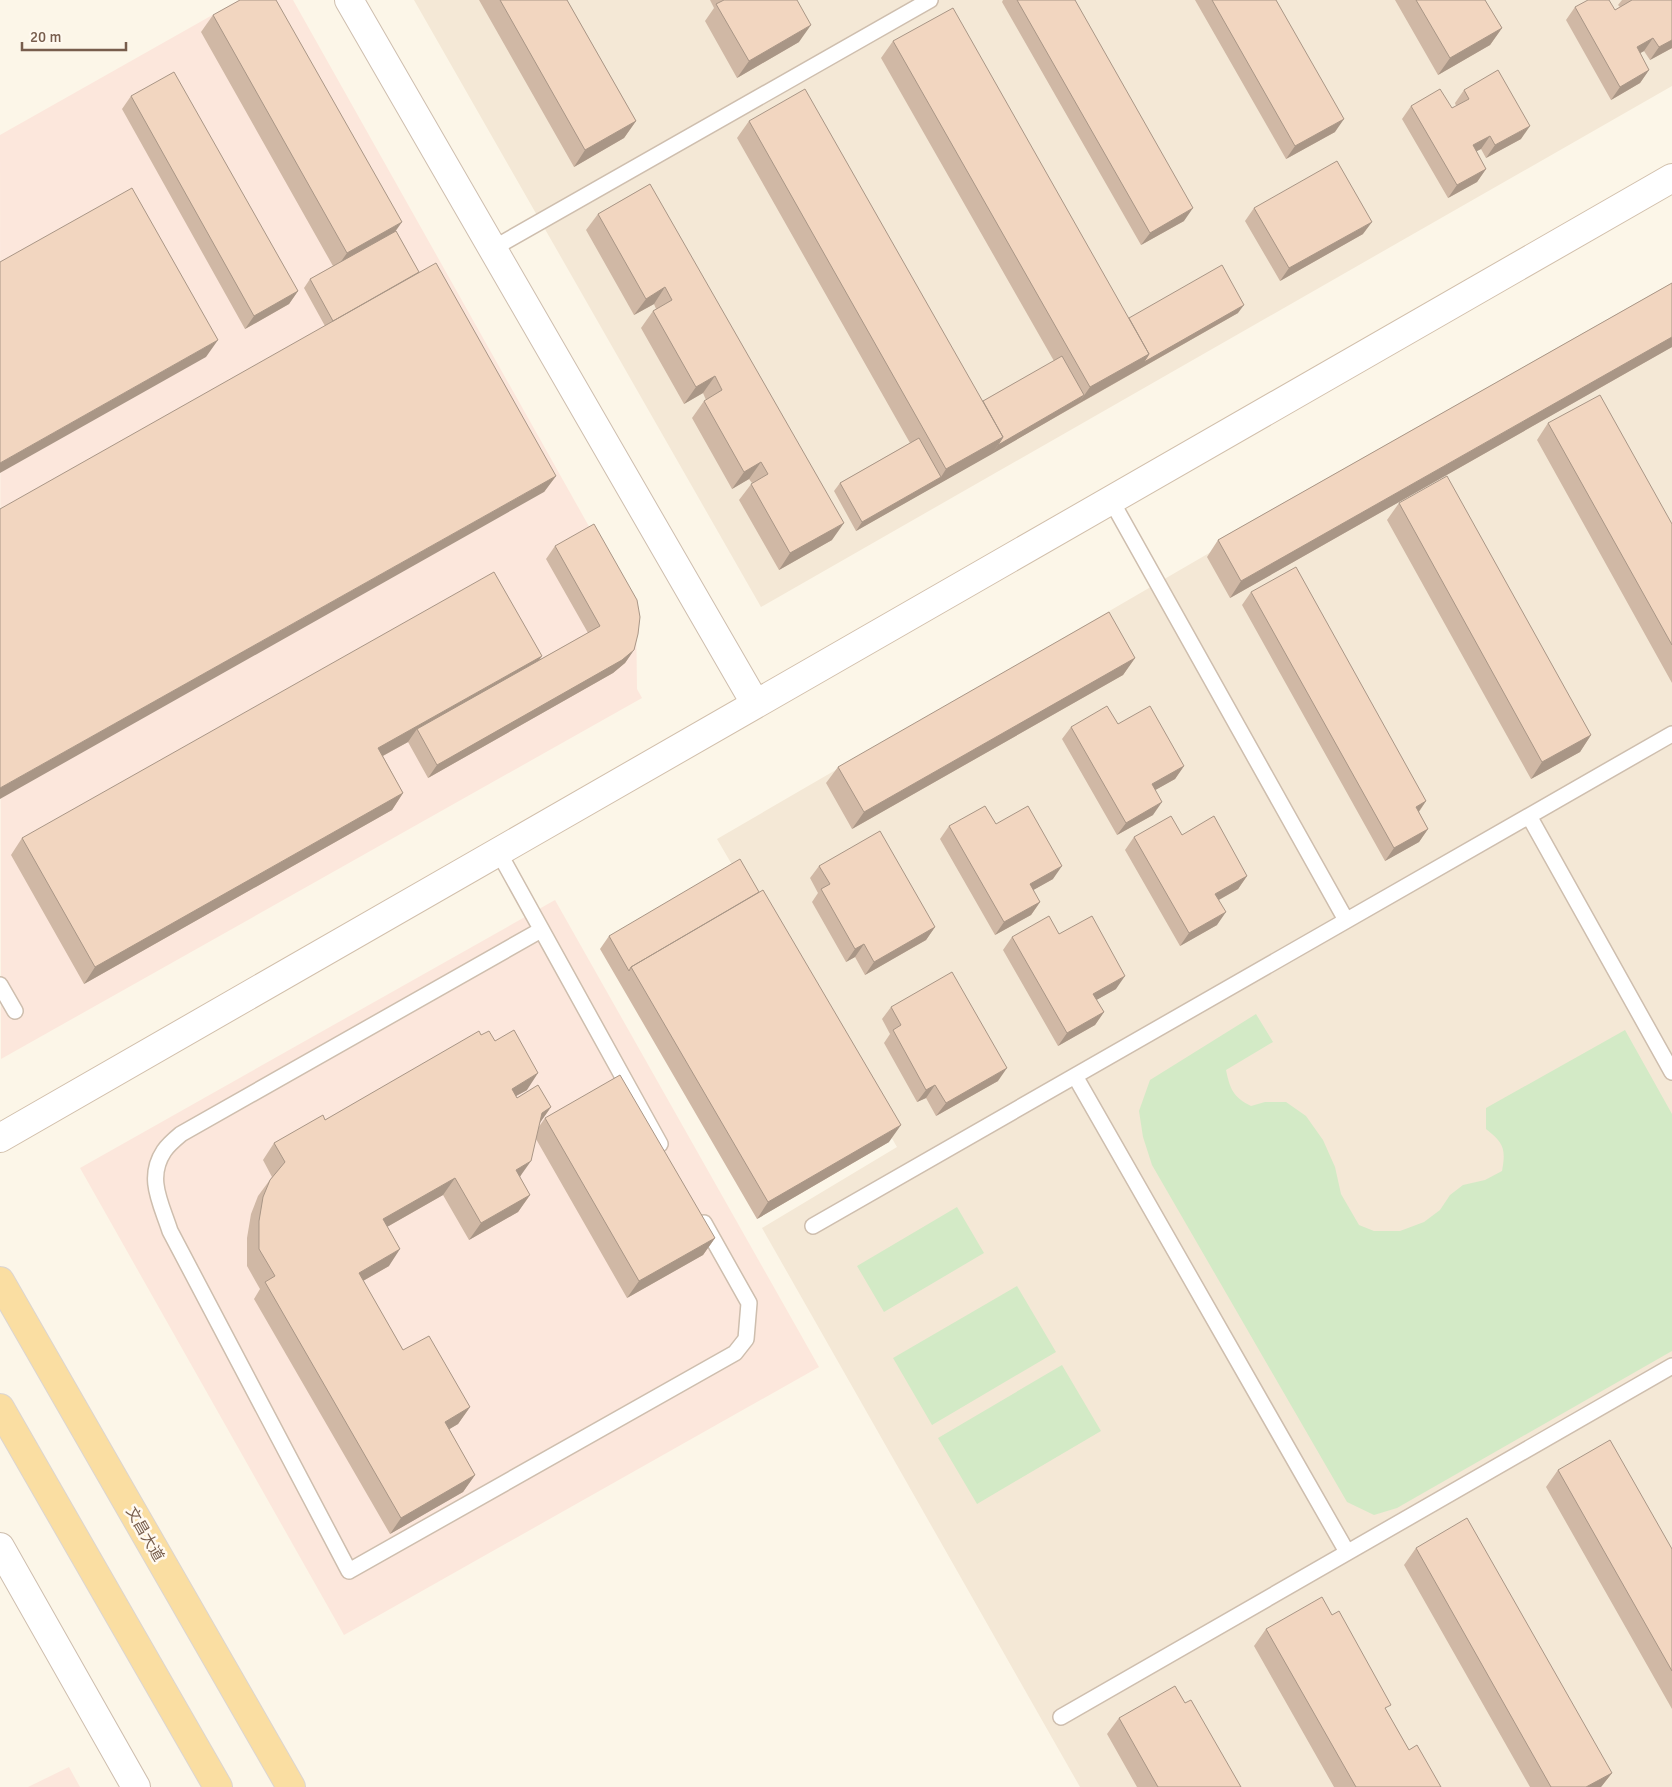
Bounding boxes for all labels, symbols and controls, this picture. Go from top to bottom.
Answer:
scale bar [22,20,126,52]
text: 20 m [30,28,61,46]
street label: 文昌大道 [122,1504,168,1564]

